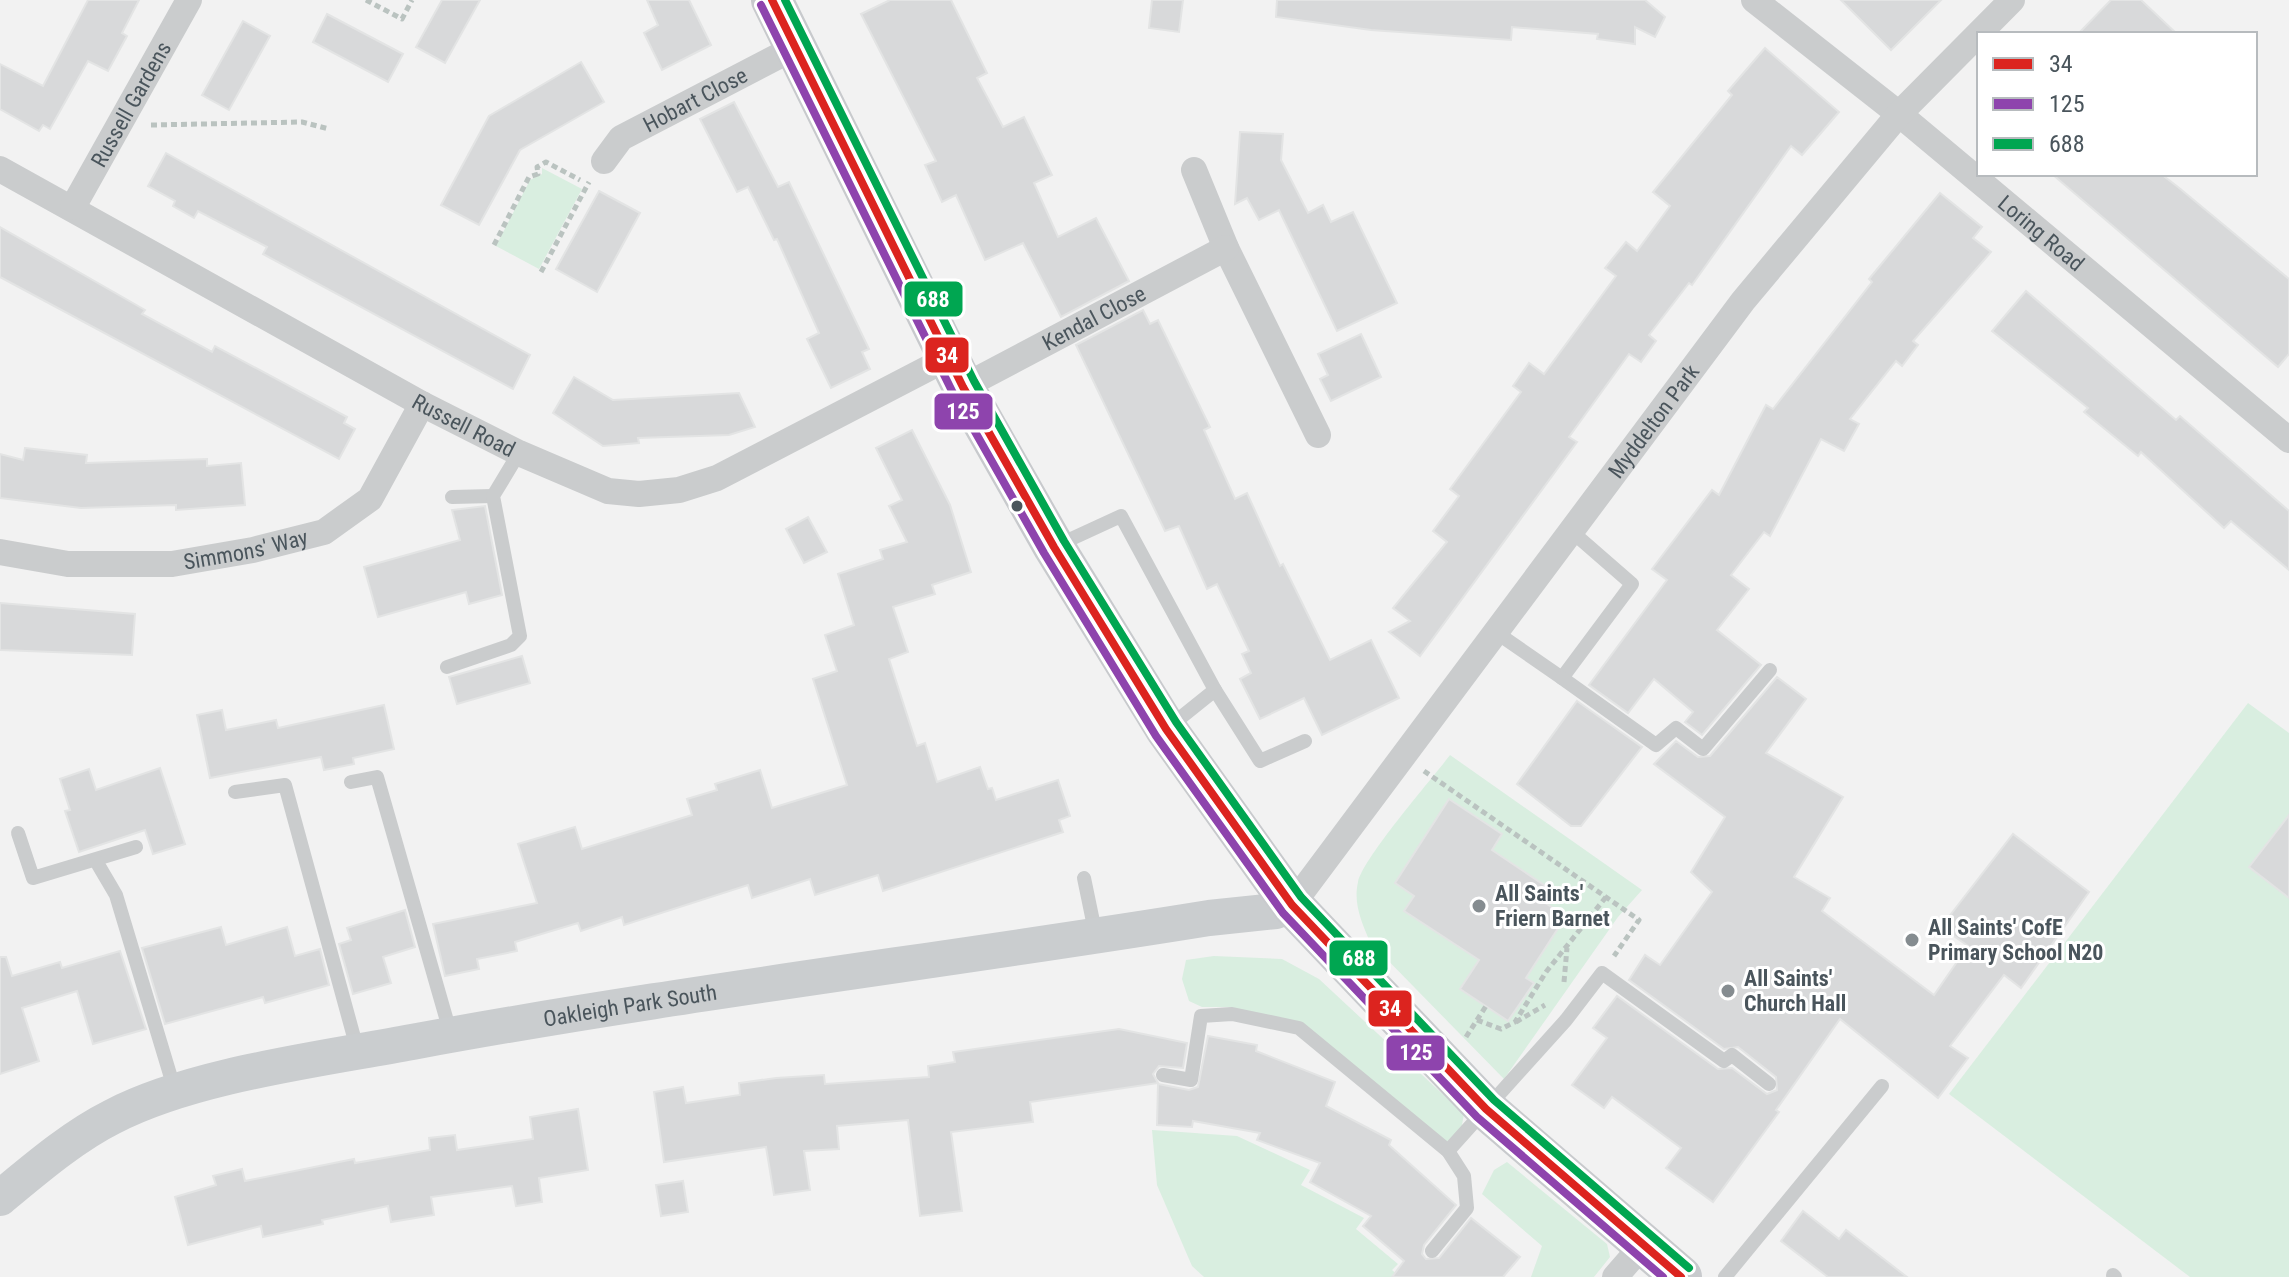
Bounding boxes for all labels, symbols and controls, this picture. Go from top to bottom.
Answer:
legend [1977,32,2257,176]
street label: Russell Gardens [86,37,176,171]
text: 34 [2049,50,2073,78]
street label: Hobart Close [639,63,752,137]
text: 125 [2049,90,2085,118]
text: 688 [2049,130,2085,158]
street label: Loring Road [1993,190,2089,276]
line badge: 688 [903,280,964,318]
street label: Kendal Close [1038,281,1150,356]
text: 688 [916,287,950,312]
line badge: 34 [924,336,970,374]
text: 34 [936,343,958,368]
street label: Myddelton Park [1603,360,1704,483]
street label: Russell Road [408,389,519,462]
line badge: 125 [933,392,994,431]
text: 125 [946,399,980,424]
unlabelled marker [1009,498,1025,514]
street label: Simmons' Way [182,525,310,575]
place label: All Saints' Friern Barnet [1495,881,1610,931]
marker: All Saints' Friern Barnet [1470,897,1488,915]
place label: All Saints' CofE Primary School N20 [1928,915,2103,965]
marker: All Saints' CofE Primary School N20 [1903,931,1921,949]
line badge: 688 [1328,939,1389,977]
text: 688 [1342,946,1376,971]
place label: All Saints' Church Hall [1744,966,1846,1016]
street label: Oakleigh Park South [542,980,719,1032]
marker: All Saints' Church Hall [1719,982,1737,1000]
line badge: 34 [1367,989,1413,1028]
text: 34 [1379,996,1401,1021]
line badge: 125 [1385,1034,1446,1072]
text: 125 [1399,1040,1433,1065]

